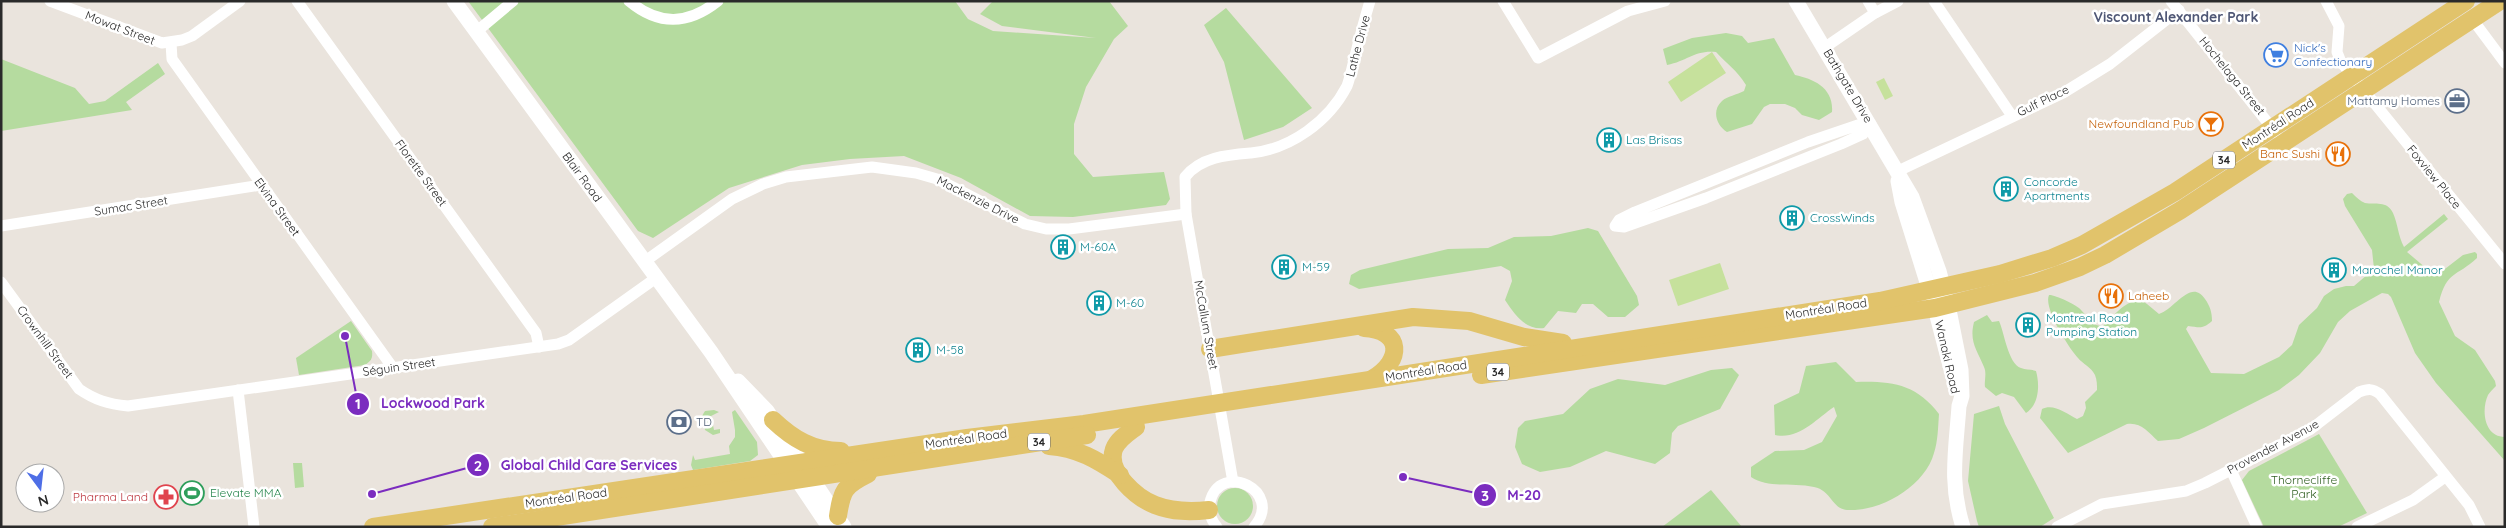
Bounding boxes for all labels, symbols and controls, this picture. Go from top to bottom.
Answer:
street label: Mowat Street [83,7,157,48]
district label: Viscount Alexander Park [2094,8,2258,26]
street label: Lathe Drive [1342,13,1373,78]
street label: Hochelaga Street [2196,33,2269,118]
place label: Nick's Confectionary [2294,40,2372,69]
supermarket icon: Nick's Confectionary [2263,42,2289,68]
street label: Bathgate Drive [1820,46,1877,126]
street label: Gulf Place [2014,82,2071,120]
office icon: Mattamy Homes [2444,88,2470,114]
place label: Mattamy Homes [2347,93,2440,108]
street label: Montréal Road [2239,95,2316,152]
bar icon: Newfoundland Pub [2198,111,2224,137]
place label: Newfoundland Pub [2089,116,2194,131]
building icon: Las Brisas [1596,127,1622,153]
place label: Las Brisas [1626,132,1683,147]
street label: Florette Street [392,136,451,209]
restaurant icon: Banc Sushi [2325,141,2351,167]
street label: Foxview Place [2404,142,2465,212]
place label: Banc Sushi [2260,146,2320,161]
street label: Blair Road [559,149,606,205]
road number: 34 [2213,152,2235,168]
street label: Mackenzie Drive [934,172,1022,227]
place label: Concorde Apartments [2024,174,2090,203]
street label: Elvina Street [251,175,304,239]
building icon: Concorde Apartments [1993,176,2019,202]
street label: Sumac Street [93,192,169,219]
building icon: CrossWinds [1779,205,1805,231]
place label: CrossWinds [1810,210,1875,225]
building icon: M-60A [1050,234,1076,260]
place label: M-60A [1080,239,1116,254]
building icon: M-59 [1271,254,1297,280]
building icon: Marochel Manor [2321,257,2347,283]
place label: M-59 [1302,259,1330,274]
place label: Marochel Manor [2352,262,2443,277]
street label: McCallum Street [1191,279,1222,371]
restaurant icon: Laheeb [2098,283,2124,309]
place label: Laheeb [2128,288,2169,303]
building icon: M-60 [1086,290,1112,316]
place label: M-60 [1116,295,1144,310]
street label: Montréal Road [1784,295,1868,322]
street label: Crownhill Street [14,302,77,381]
place label: Montreal Road Pumping Station [2046,310,2137,339]
building icon: Montreal Road Pumping Station [2015,312,2041,338]
street label: Wanaki Road [1932,319,1963,395]
building icon: M-58 [905,337,931,363]
place label: M-58 [936,342,964,357]
street label: Séguin Street [362,354,436,379]
street label: Montréal Road [1384,357,1468,384]
road number: 34 [1487,364,1509,381]
callout: Lockwood Park [346,389,495,418]
text: 1 [355,394,361,413]
text: Lockwood Park [381,394,485,412]
bank icon: TD [666,409,692,435]
place label: TD [696,414,712,429]
street label: Provender Avenue [2224,416,2321,477]
street label: Montréal Road [924,425,1008,452]
road number: 34 [1028,434,1050,451]
callout: Global Child Care Services [465,451,687,480]
text: 2 [474,456,482,475]
text: Global Child Care Services [501,456,677,474]
north arrow [15,463,65,513]
park label: Thornecliffe Park [2271,472,2338,501]
sports icon: Elevate MMA [179,480,205,506]
callout: M-20 [1472,481,1551,510]
pharmacy icon: Pharma Land [153,484,179,510]
street label: Montréal Road [524,484,608,511]
place label: Elevate MMA [210,485,282,500]
text: 3 [1481,486,1489,505]
text: M-20 [1507,486,1541,504]
place label: Pharma Land [73,489,148,504]
text: N [36,491,51,511]

